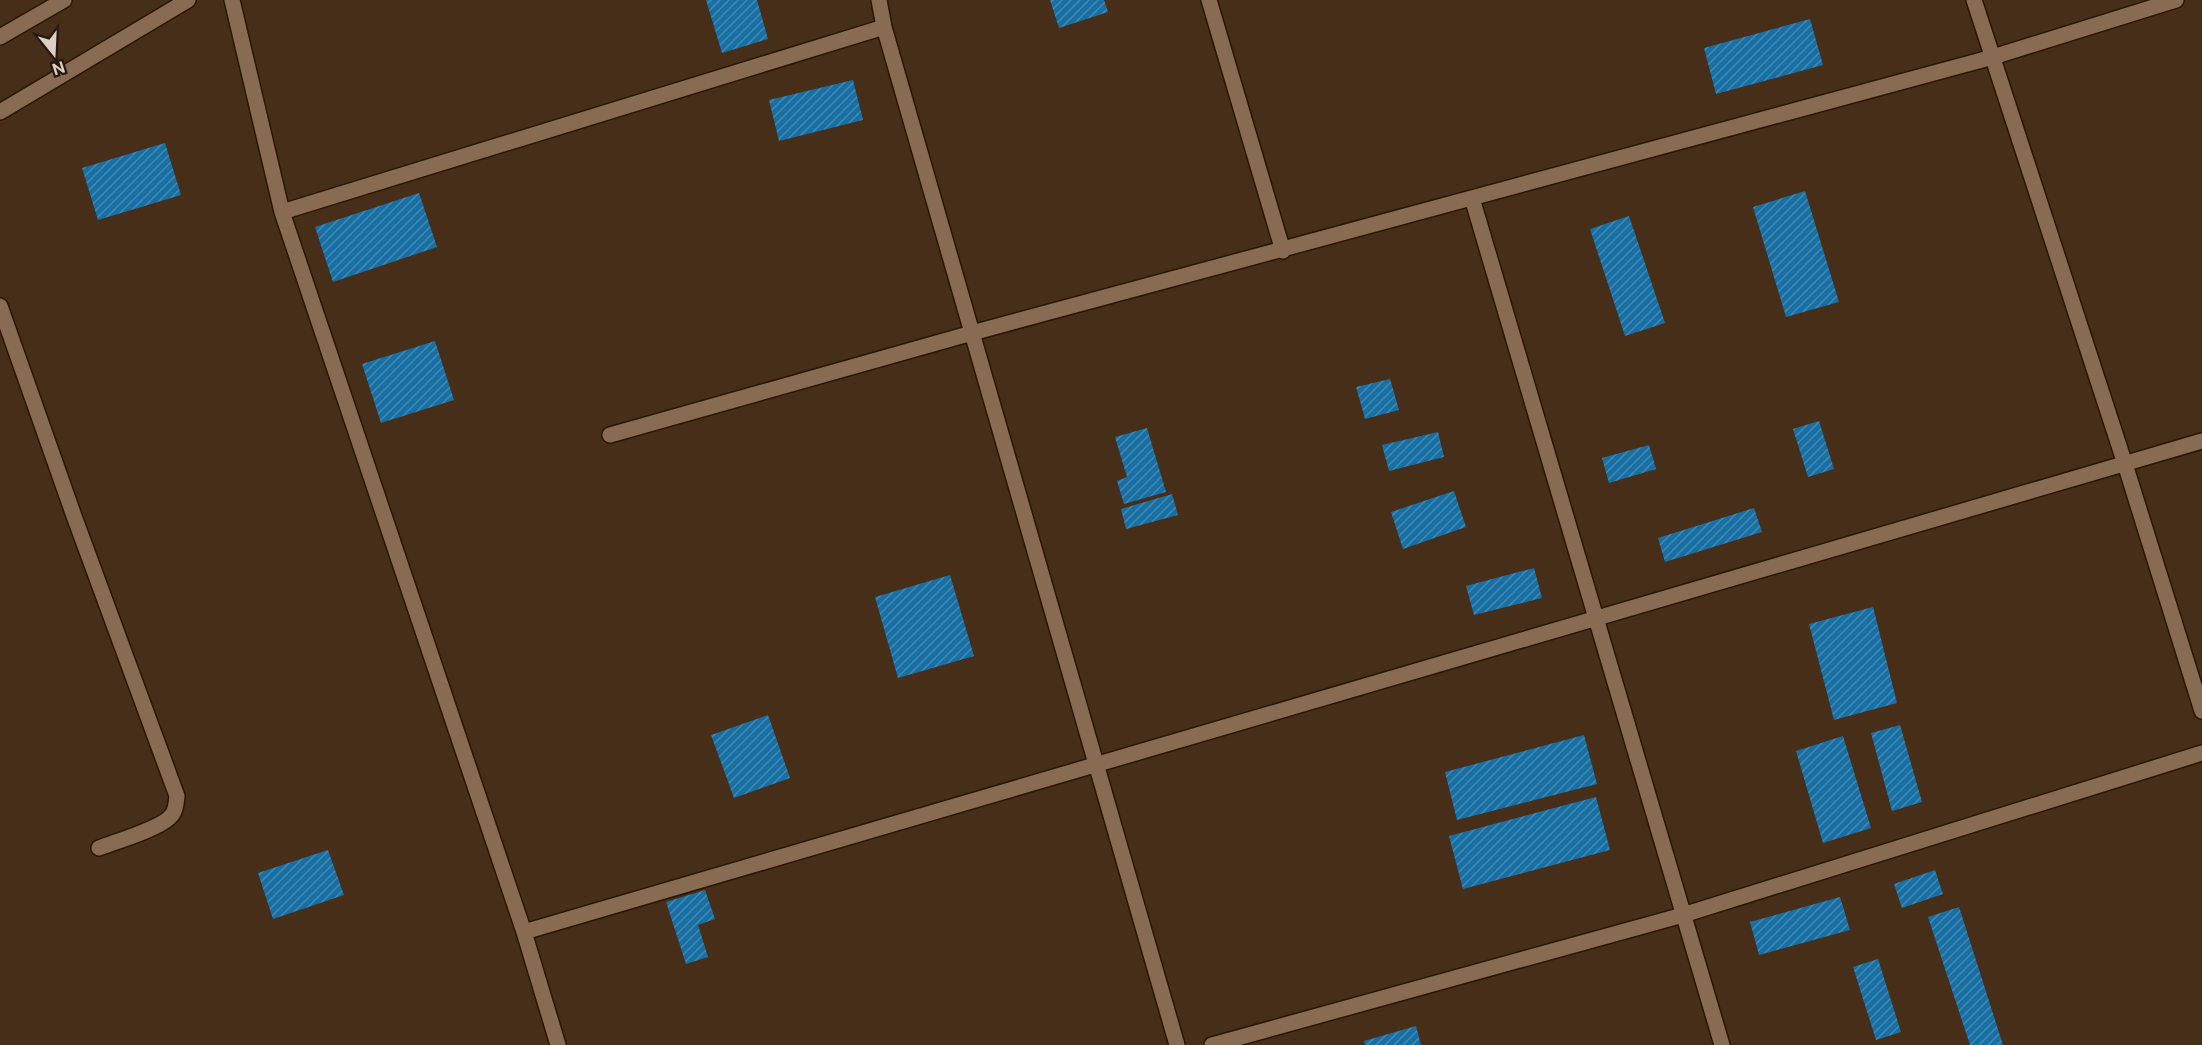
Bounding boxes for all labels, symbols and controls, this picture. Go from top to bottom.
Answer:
north arrow [24,24,84,84]
text: N [50,57,67,79]

